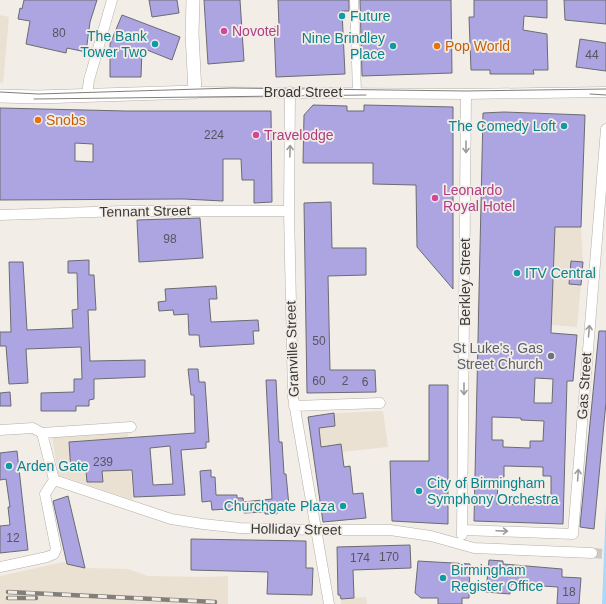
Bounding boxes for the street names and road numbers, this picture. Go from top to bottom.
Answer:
street label: Broad Street [264,84,342,100]
street label: Tennant Street [99,202,191,220]
street label: Berkley Street [457,238,473,326]
street label: Granville Street [282,300,302,397]
street label: Gas Street [574,352,594,420]
street label: Holliday Street [250,520,342,538]

